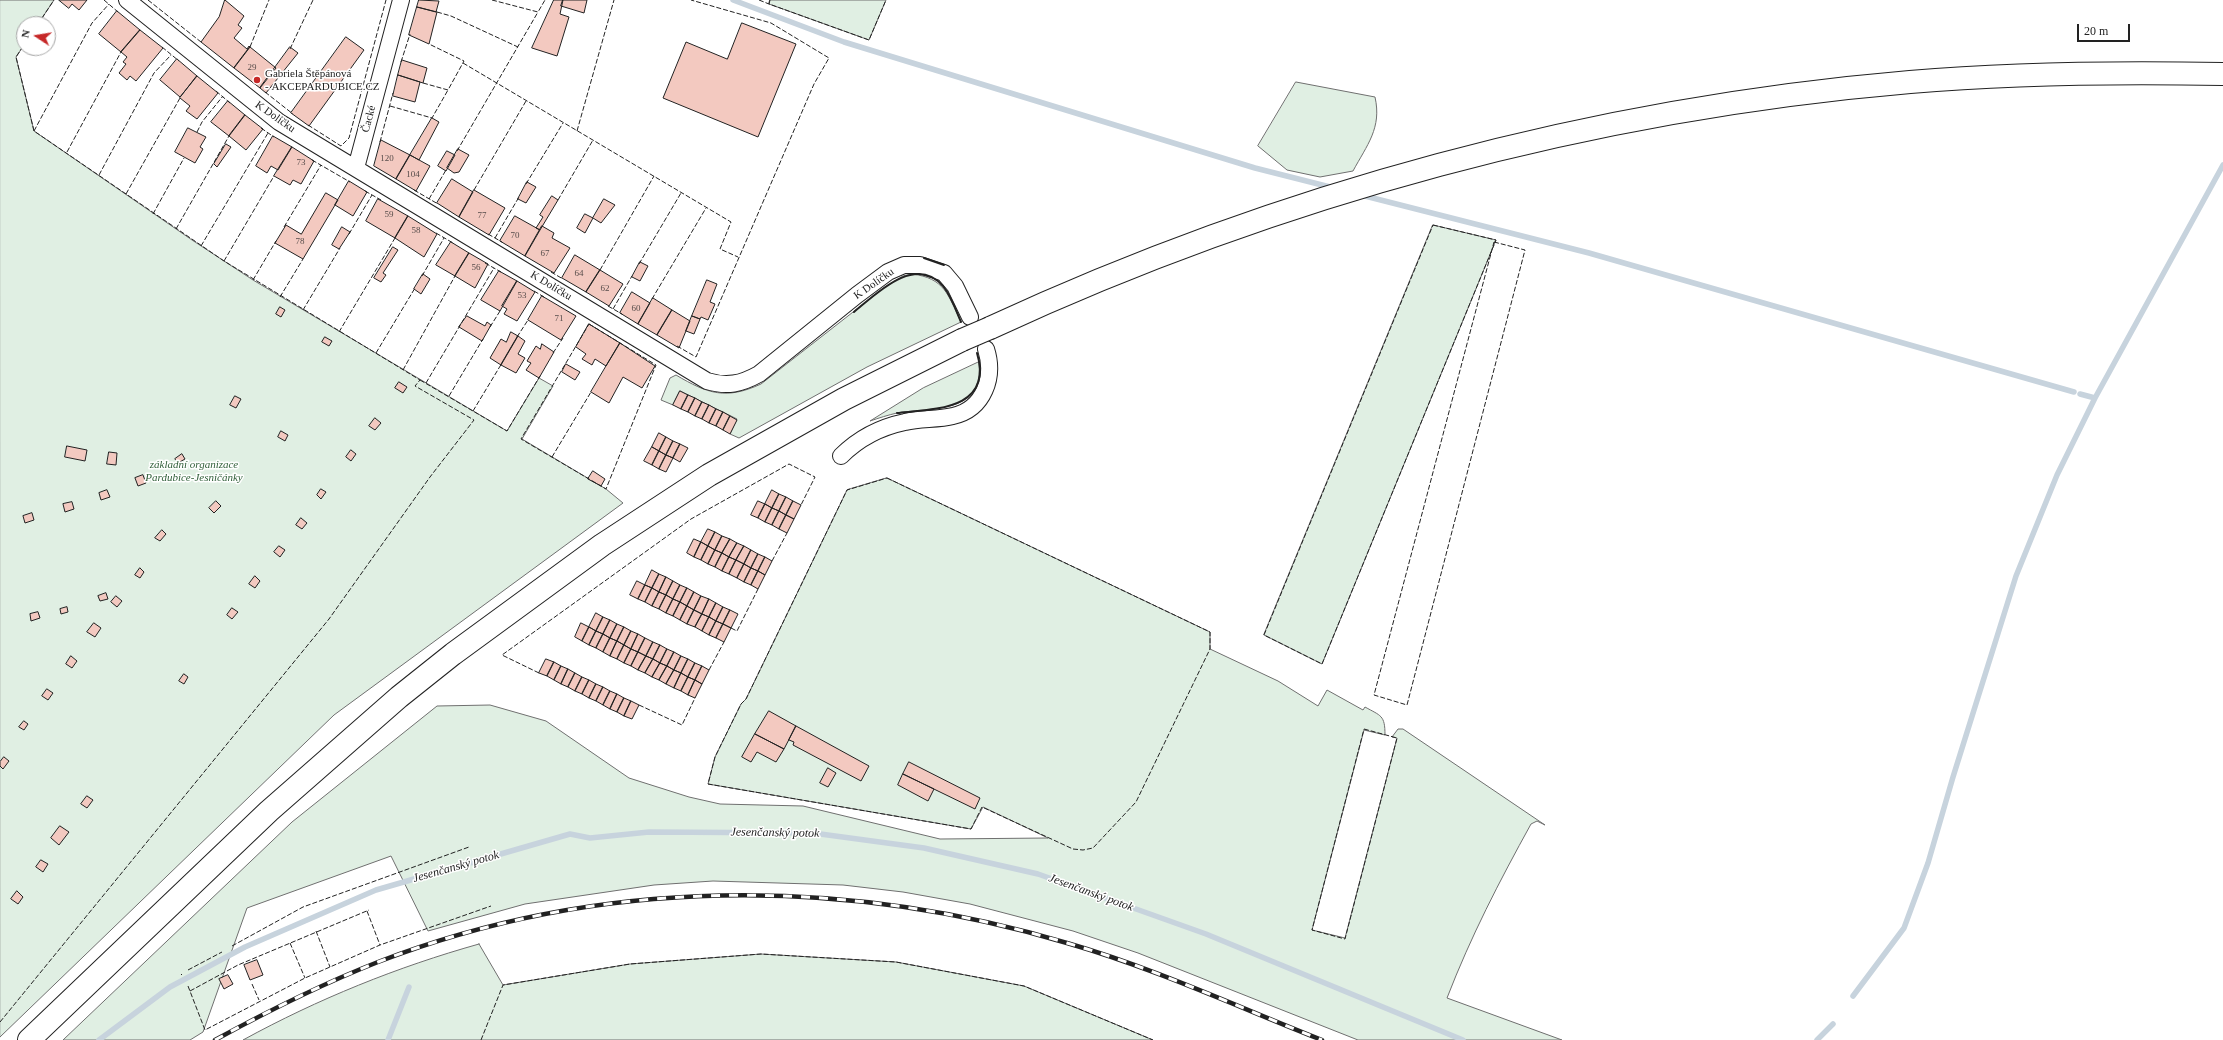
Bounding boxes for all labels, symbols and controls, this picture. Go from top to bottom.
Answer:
north arrow [16,16,56,56]
scale bar [2079,16,2132,42]
text: 20 m [2084,24,2108,38]
text: N [19,29,32,39]
house number: 29 [248,63,256,73]
place label: Gabriela Štěpánová - AKCEPARDUBICE.CZ [265,67,379,93]
marker: Gabriela Štěpánová - AKCEPARDUBICE.CZ [252,75,262,85]
street label: K Dolíčku [252,98,298,136]
street label: Čacké [359,104,379,134]
house number: 120 [380,154,394,164]
house number: 73 [296,158,306,168]
house number: 104 [406,170,420,180]
house number: 59 [384,210,394,220]
house number: 77 [478,211,486,221]
house number: 58 [412,226,420,236]
house number: 70 [510,231,520,241]
house number: 78 [296,237,304,247]
house number: 67 [540,249,550,259]
house number: 56 [472,263,480,273]
street label: K Dolíčku [851,265,897,303]
street label: K Dolíčku [528,268,574,304]
house number: 64 [574,269,584,279]
house number: 62 [600,284,610,294]
house number: 53 [518,291,526,301]
house number: 60 [632,304,640,314]
house number: 71 [554,314,564,324]
park label: základní organizace Pardubice-Jesničánky [145,458,243,484]
water label: Jesenčanský potok [730,825,820,841]
water label: Jesenčanský potok [411,848,501,886]
water label: Jesenčanský potok [1047,871,1135,915]

